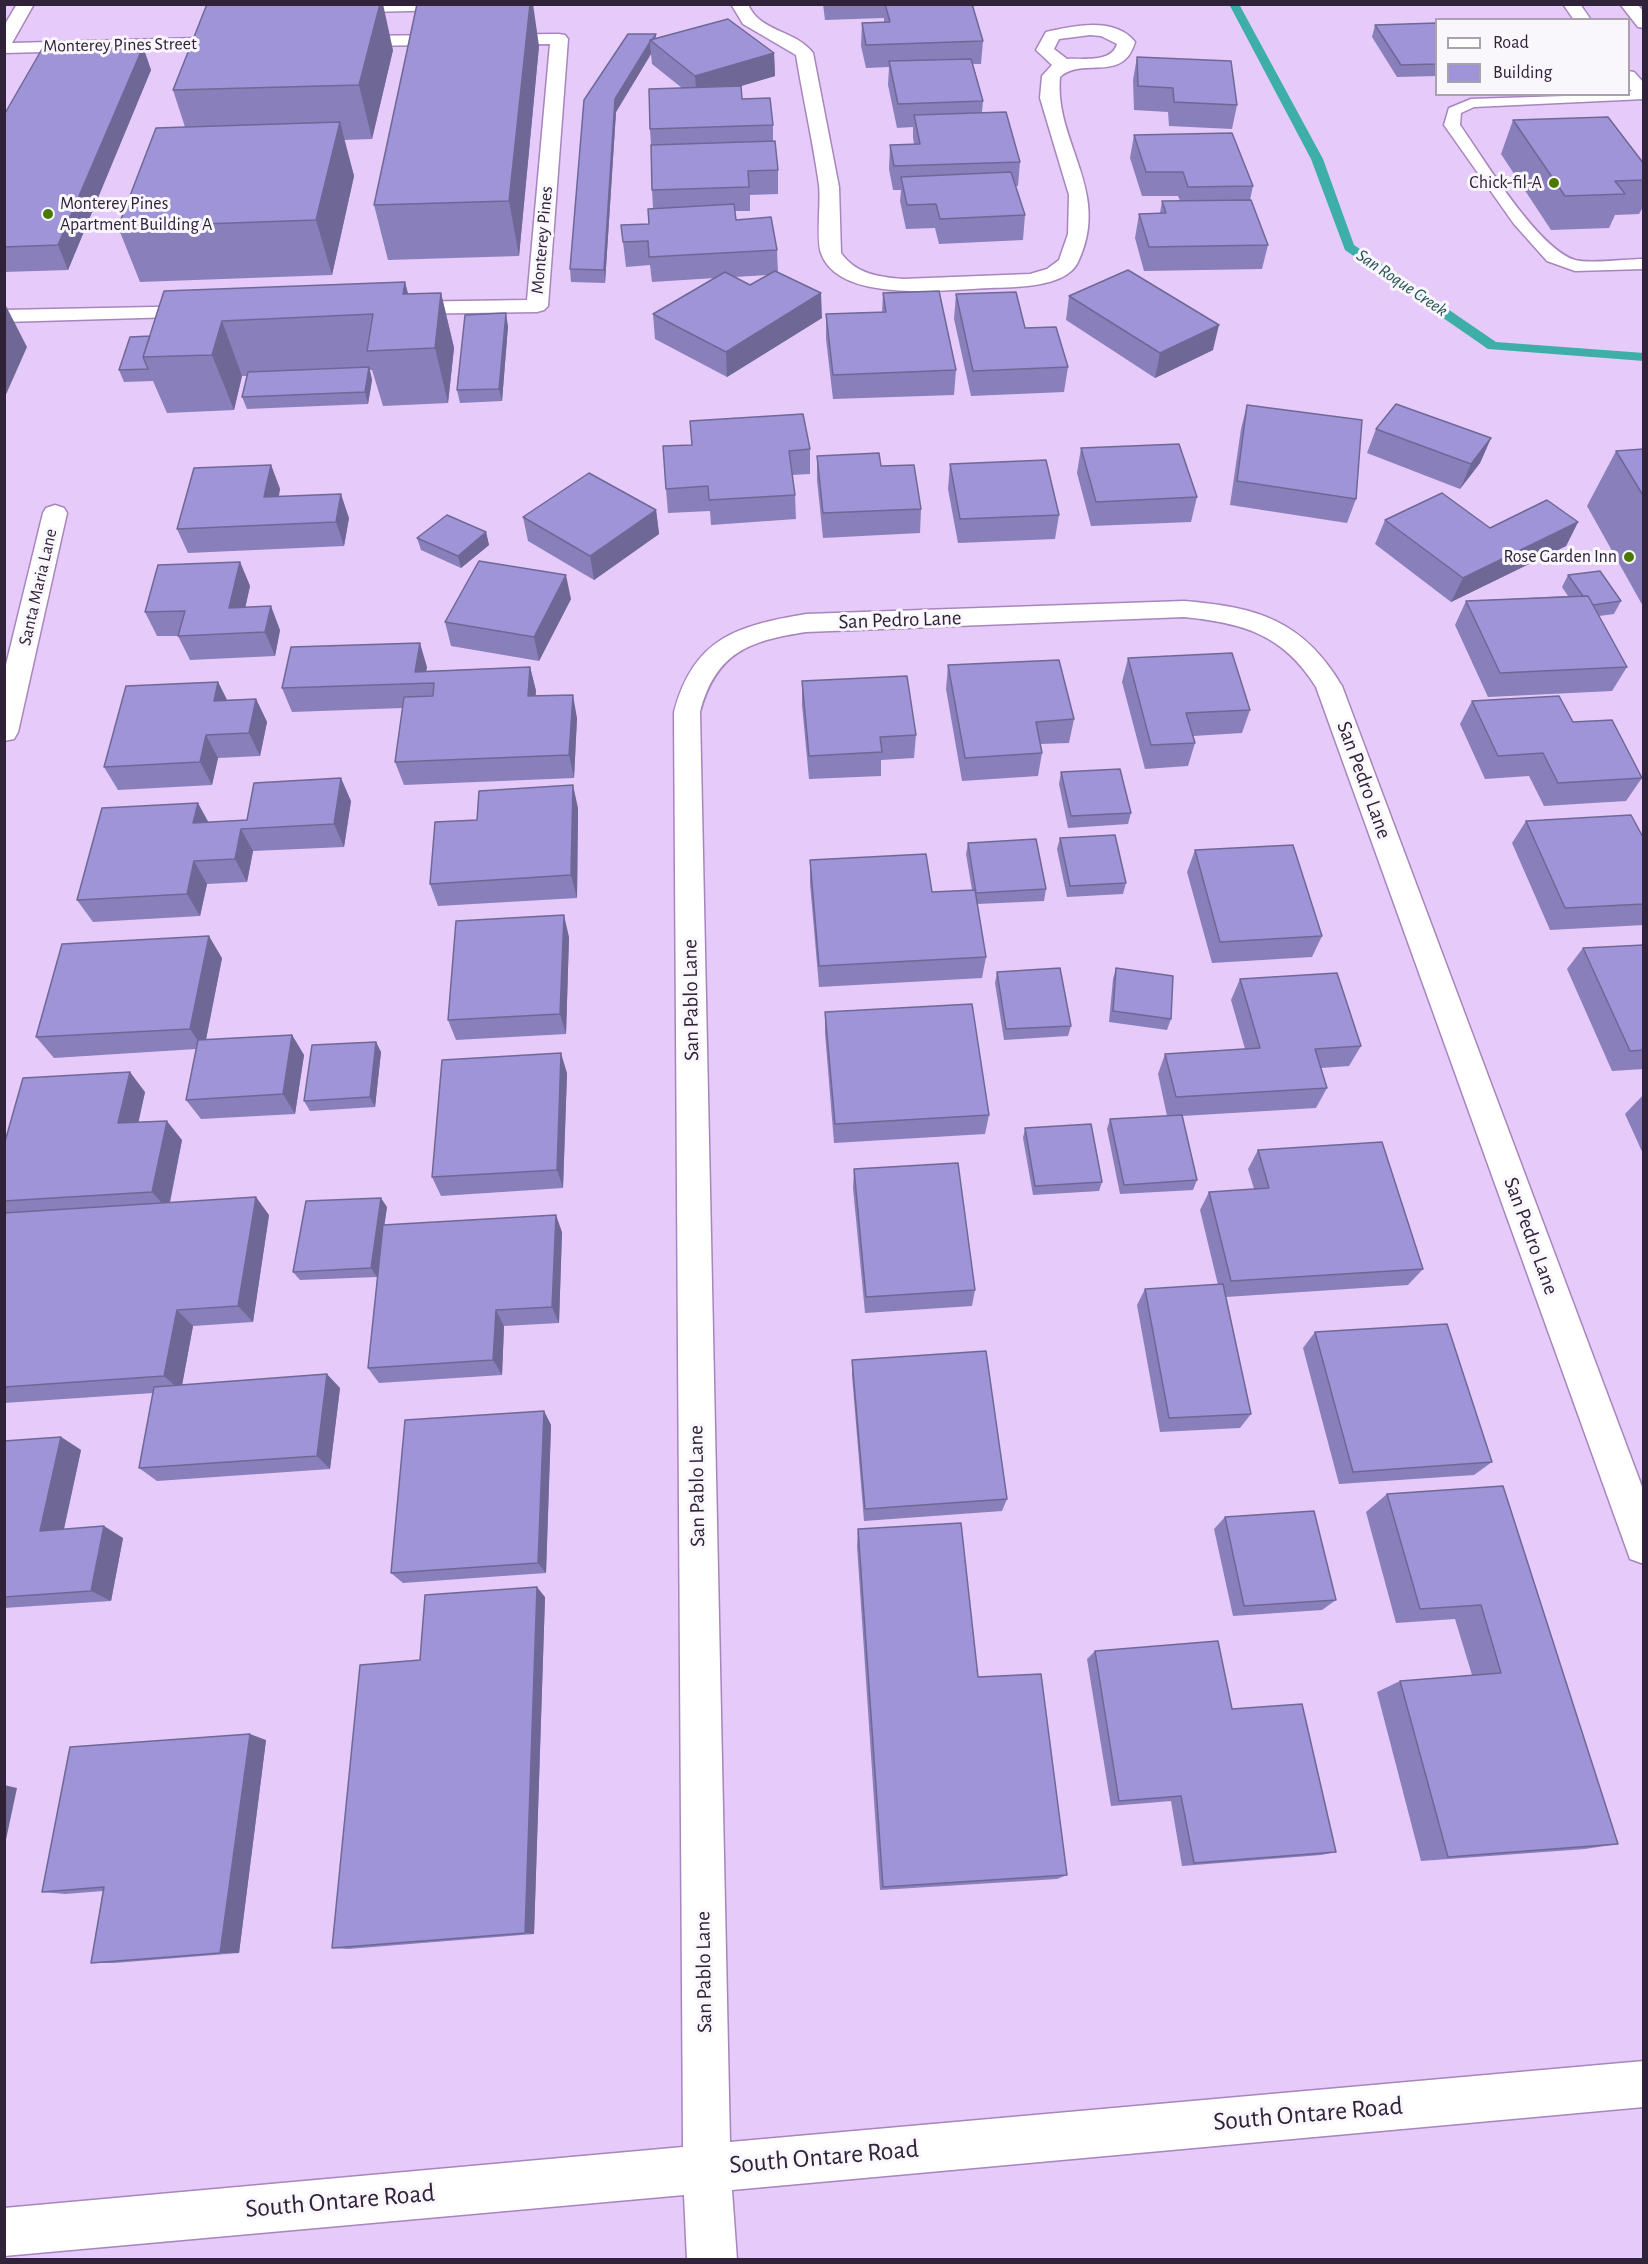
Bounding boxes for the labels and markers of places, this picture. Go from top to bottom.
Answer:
place label: Chick-fil-A [1469,172,1542,194]
marker: Chick-fil-A [1547,176,1561,190]
place label: Monterey Pines Apartment Building A [60,193,212,236]
marker: Monterey Pines Apartment Building A [41,207,55,221]
place label: Rose Garden Inn [1503,546,1617,568]
marker: Rose Garden Inn [1622,550,1636,564]

